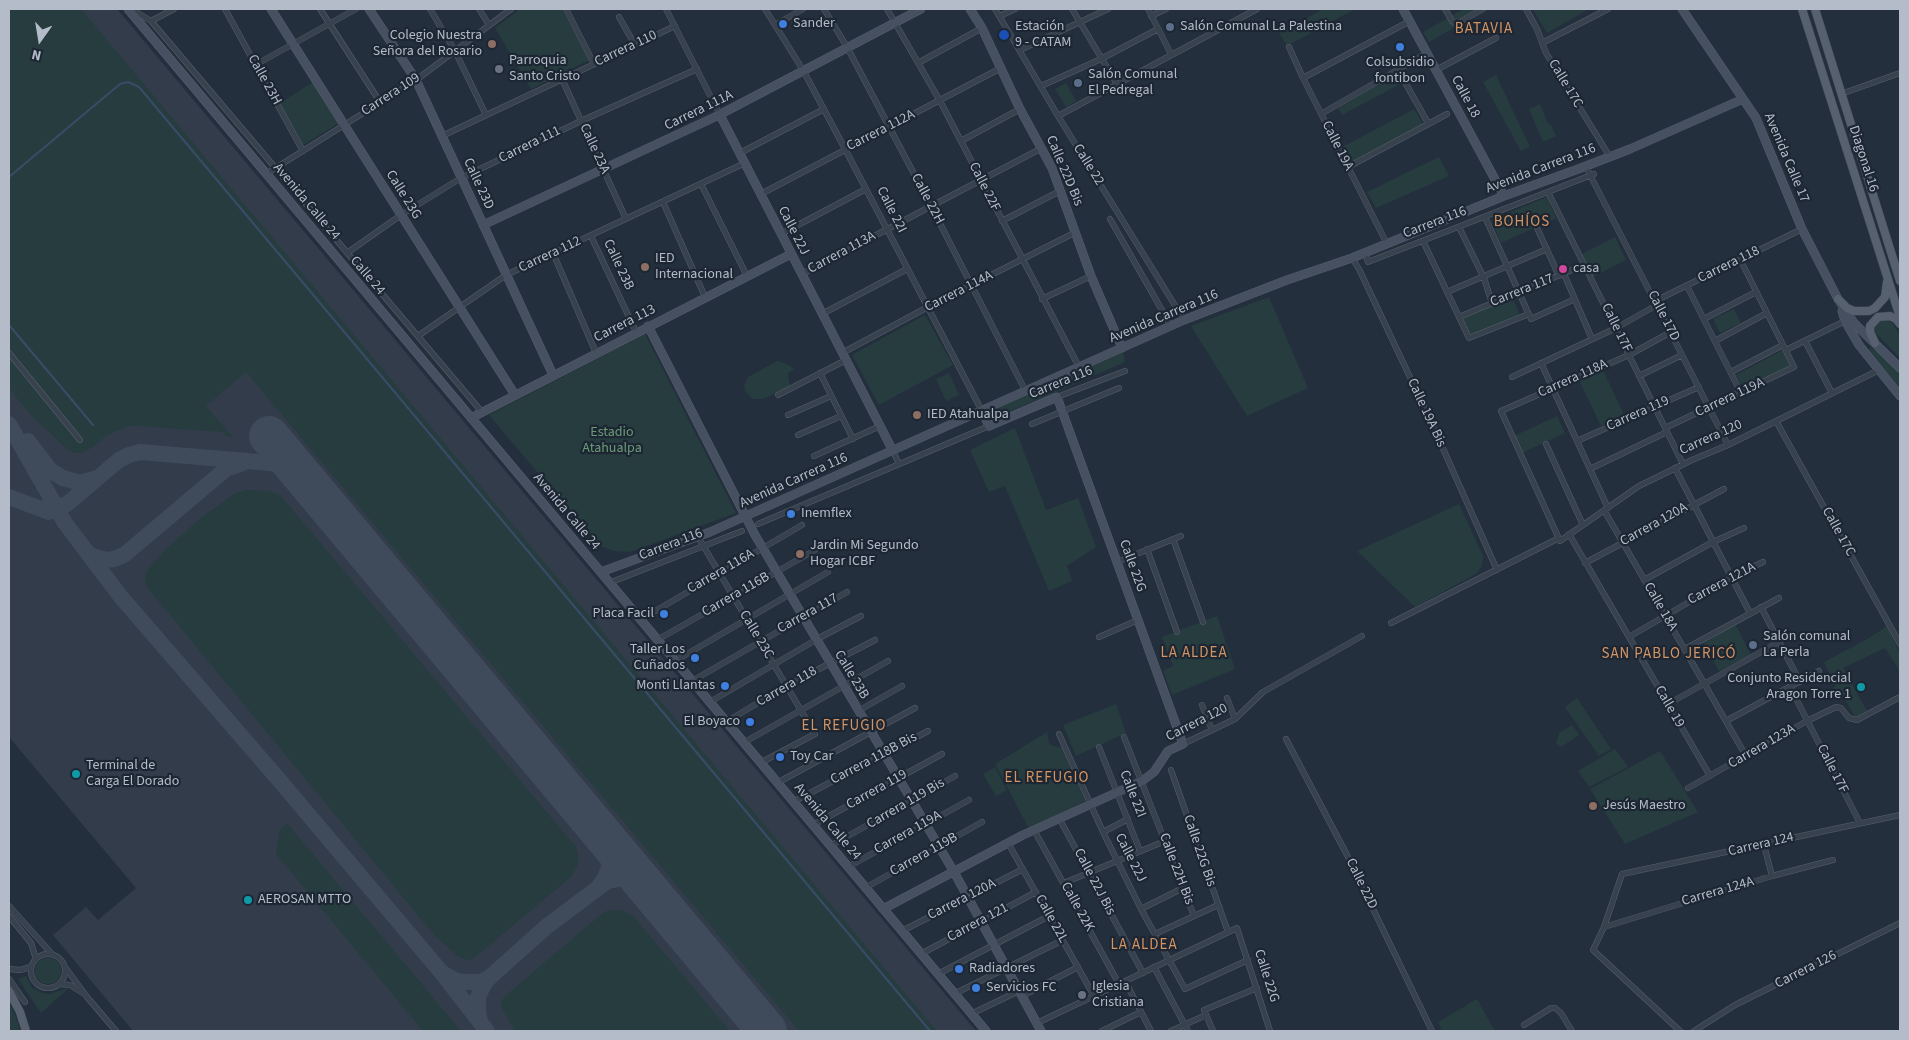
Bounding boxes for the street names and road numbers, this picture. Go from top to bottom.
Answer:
street label: Carrera 110 [592,27,660,71]
street label: Calle 23H [243,52,285,108]
street label: Calle 17C [1544,57,1586,111]
street label: Carrera 109 [358,70,424,120]
street label: Calle 18 [1447,73,1483,121]
street label: Carrera 111A [662,87,736,135]
street label: Carrera 112A [844,107,918,155]
street label: Avenida Calle 17 [1760,111,1812,205]
street label: Calle 19A [1317,118,1357,174]
street label: Calle 23A [575,121,613,177]
street label: Carrera 111 [496,123,564,167]
street label: Diagonal 16 [1844,124,1882,194]
street label: Calle 22D Bis [1042,133,1086,209]
street label: Avenida Carrera 116 [1484,140,1598,198]
street label: Calle 22 [1069,141,1107,189]
street label: Calle 23D [459,156,497,212]
street label: Avenida Calle 24 [269,160,343,244]
street label: Calle 22F [965,160,1003,214]
street label: Calle 23G [381,167,425,223]
street label: Calle 22H [907,171,947,227]
street label: Calle 22I [872,184,910,236]
street label: Carrera 116 [1401,203,1469,243]
street label: Calle 22J [774,204,812,258]
street label: Carrera 113A [805,228,879,278]
street label: Carrera 112 [516,233,584,277]
street label: Calle 23B [599,237,637,293]
street label: Carrera 118 [1695,243,1763,287]
street label: Calle 24 [346,253,388,299]
street label: Carrera 114A [922,268,996,316]
street label: Carrera 117 [1488,271,1556,311]
street label: Avenida Carrera 116 [1107,287,1221,347]
street label: Calle 17D [1643,288,1683,344]
street label: Carrera 113 [591,301,659,347]
street label: Calle 17F [1597,301,1635,355]
street label: Carrera 118A [1536,356,1610,402]
street label: Carrera 116 [1027,363,1095,403]
street label: Carrera 119A [1693,375,1767,421]
street label: Calle 19A Bis [1403,376,1449,450]
street label: Carrera 119 [1604,393,1672,435]
street label: Carrera 120 [1677,417,1745,459]
street label: Avenida Carrera 116 [737,450,851,512]
street label: Avenida Calle 24 [529,470,603,554]
street label: Carrera 120A [1617,500,1691,550]
street label: Calle 17C [1818,504,1858,560]
street label: Carrera 116 [637,525,705,565]
street label: Calle 22G [1115,538,1149,594]
street label: Carrera 116A [685,546,757,598]
street label: Carrera 121A [1685,559,1759,609]
street label: Carrera 116B [699,569,773,621]
street label: Calle 18A [1639,580,1681,634]
street label: Carrera 117 [775,590,841,638]
street label: Calle 23C [735,608,777,662]
street label: Calle 23B [830,647,872,703]
street label: Carrera 118 [754,663,820,711]
street label: Calle 19 [1650,683,1688,731]
street label: Carrera 120 [1163,700,1231,746]
street label: Carrera 123A [1726,721,1798,773]
street label: Carrera 118B Bis [828,729,920,789]
street label: Calle 17F [1813,742,1851,796]
street label: Carrera 119 [844,766,910,814]
street label: Calle 22I [1115,768,1149,820]
street label: Carrera 119 Bis [864,775,948,833]
street label: Avenida Calle 24 [790,780,864,864]
street label: Carrera 119A [871,808,945,858]
street label: Calle 22G Bis [1179,813,1219,889]
street label: Carrera 119B [887,829,961,881]
street label: Carrera 124 [1727,829,1795,861]
street label: Calle 22J [1111,831,1149,885]
street label: Calle 22H Bis [1155,831,1197,907]
street label: Calle 22J Bis [1069,846,1119,918]
street label: Calle 22D [1342,856,1380,912]
street label: Carrera 124A [1680,874,1756,910]
street label: Carrera 120A [925,876,999,924]
street label: Calle 22K [1057,879,1097,935]
street label: Calle 22L [1031,892,1071,946]
street label: Carrera 121 [945,900,1011,946]
street label: Calle 22G [1250,947,1282,1005]
street label: Carrera 126 [1772,947,1840,993]

